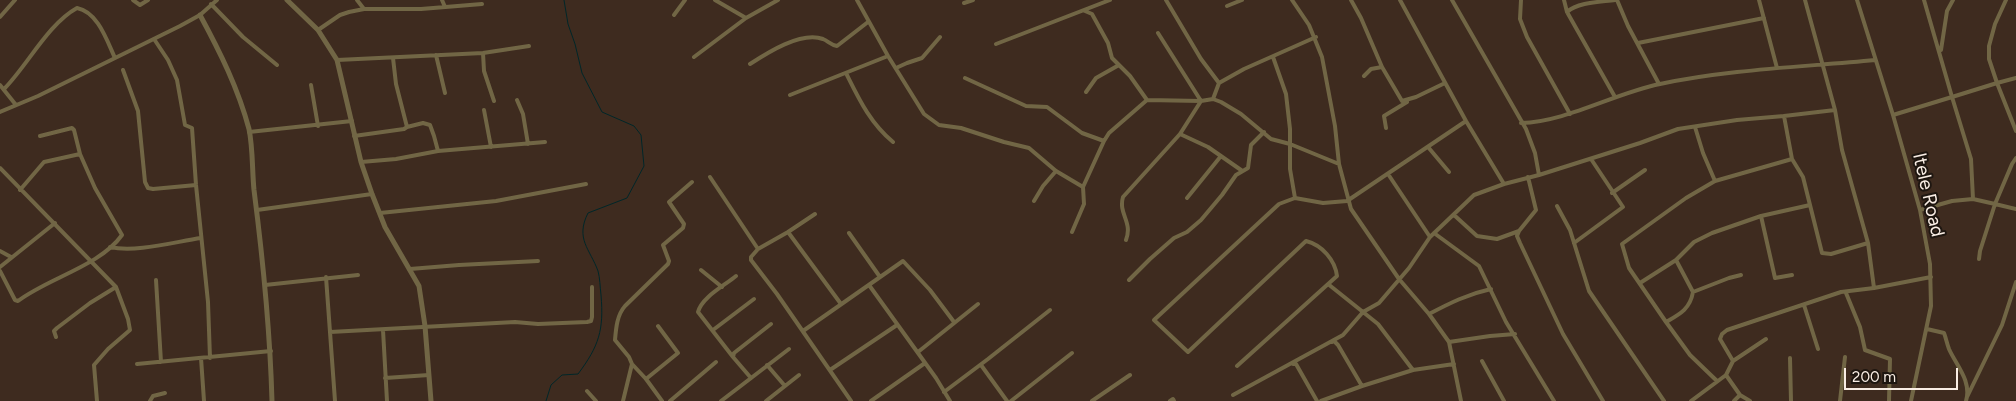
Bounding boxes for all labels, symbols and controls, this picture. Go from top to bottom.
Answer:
street label: Itele Road [1907,151,1949,239]
scale bar [1846,358,1960,390]
text: 200 m [1852,368,1896,386]

